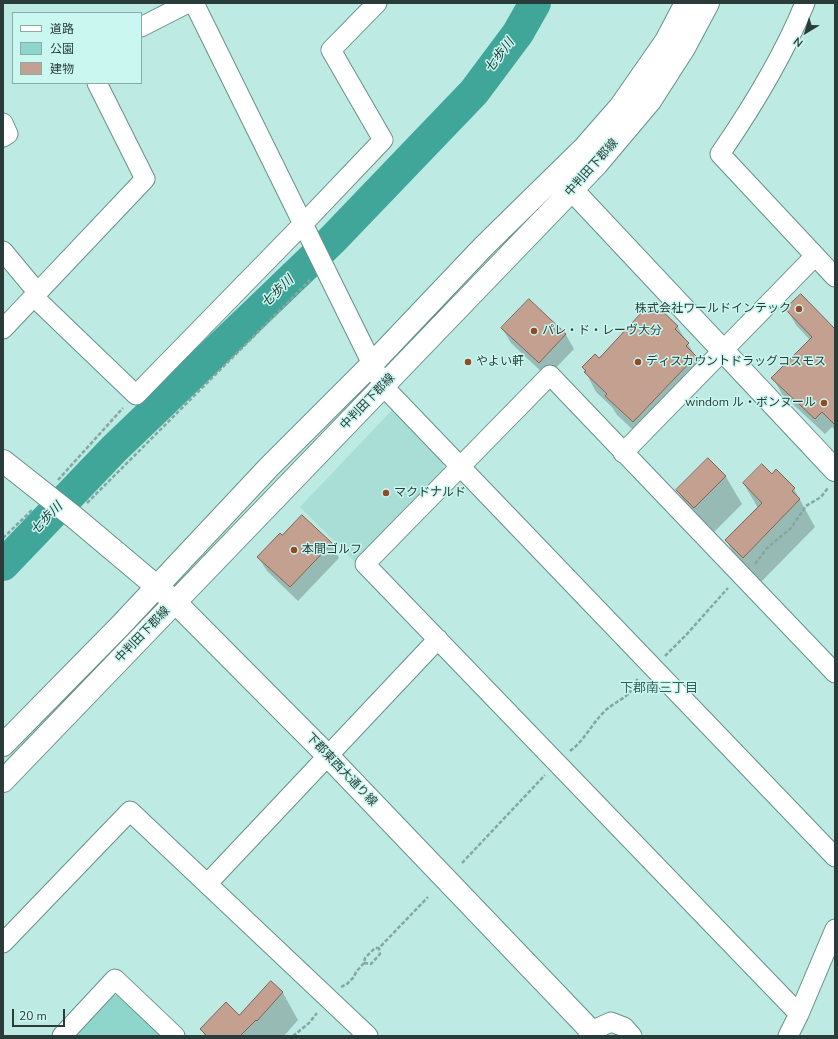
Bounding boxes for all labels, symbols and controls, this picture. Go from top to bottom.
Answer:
legend [12,12,142,84]
north arrow [786,12,826,52]
text: 道路 [50,21,74,37]
text: N [790,33,806,50]
water label: 七歩川 [482,36,518,76]
text: 公園 [50,41,74,57]
text: 建物 [50,61,74,77]
street label: 中判田下郡線 [563,136,621,200]
water label: 七歩川 [259,273,297,311]
place label: 株式会社ワールドインテック [635,302,791,316]
marker: 株式会社ワールドインテック [794,304,804,314]
place label: パレ・ド・レーヴ大分 [542,324,662,338]
marker: パレ・ド・レーヴ大分 [529,326,539,336]
place label: やよい軒 [476,355,524,369]
place label: ディスカウントドラッグコスモス [646,355,826,369]
marker: やよい軒 [463,357,473,367]
marker: ディスカウントドラッグコスモス [633,357,643,367]
street label: 中判田下郡線 [338,371,398,433]
place label: windom ル・ボンヌール [685,396,816,410]
marker: windom ル・ボンヌール [819,398,829,408]
place label: マクドナルド [394,486,466,500]
marker: マクドナルド [381,488,391,498]
water label: 七歩川 [28,500,66,538]
place label: 本間ゴルフ [302,543,362,557]
marker: 本間ゴルフ [289,545,299,555]
street label: 中判田下郡線 [113,604,173,666]
district label: 下郡南三丁目 [620,681,698,697]
street label: 下郡東西大通り線 [302,730,380,810]
scale bar [14,1001,67,1027]
text: 20 m [19,1008,47,1024]

